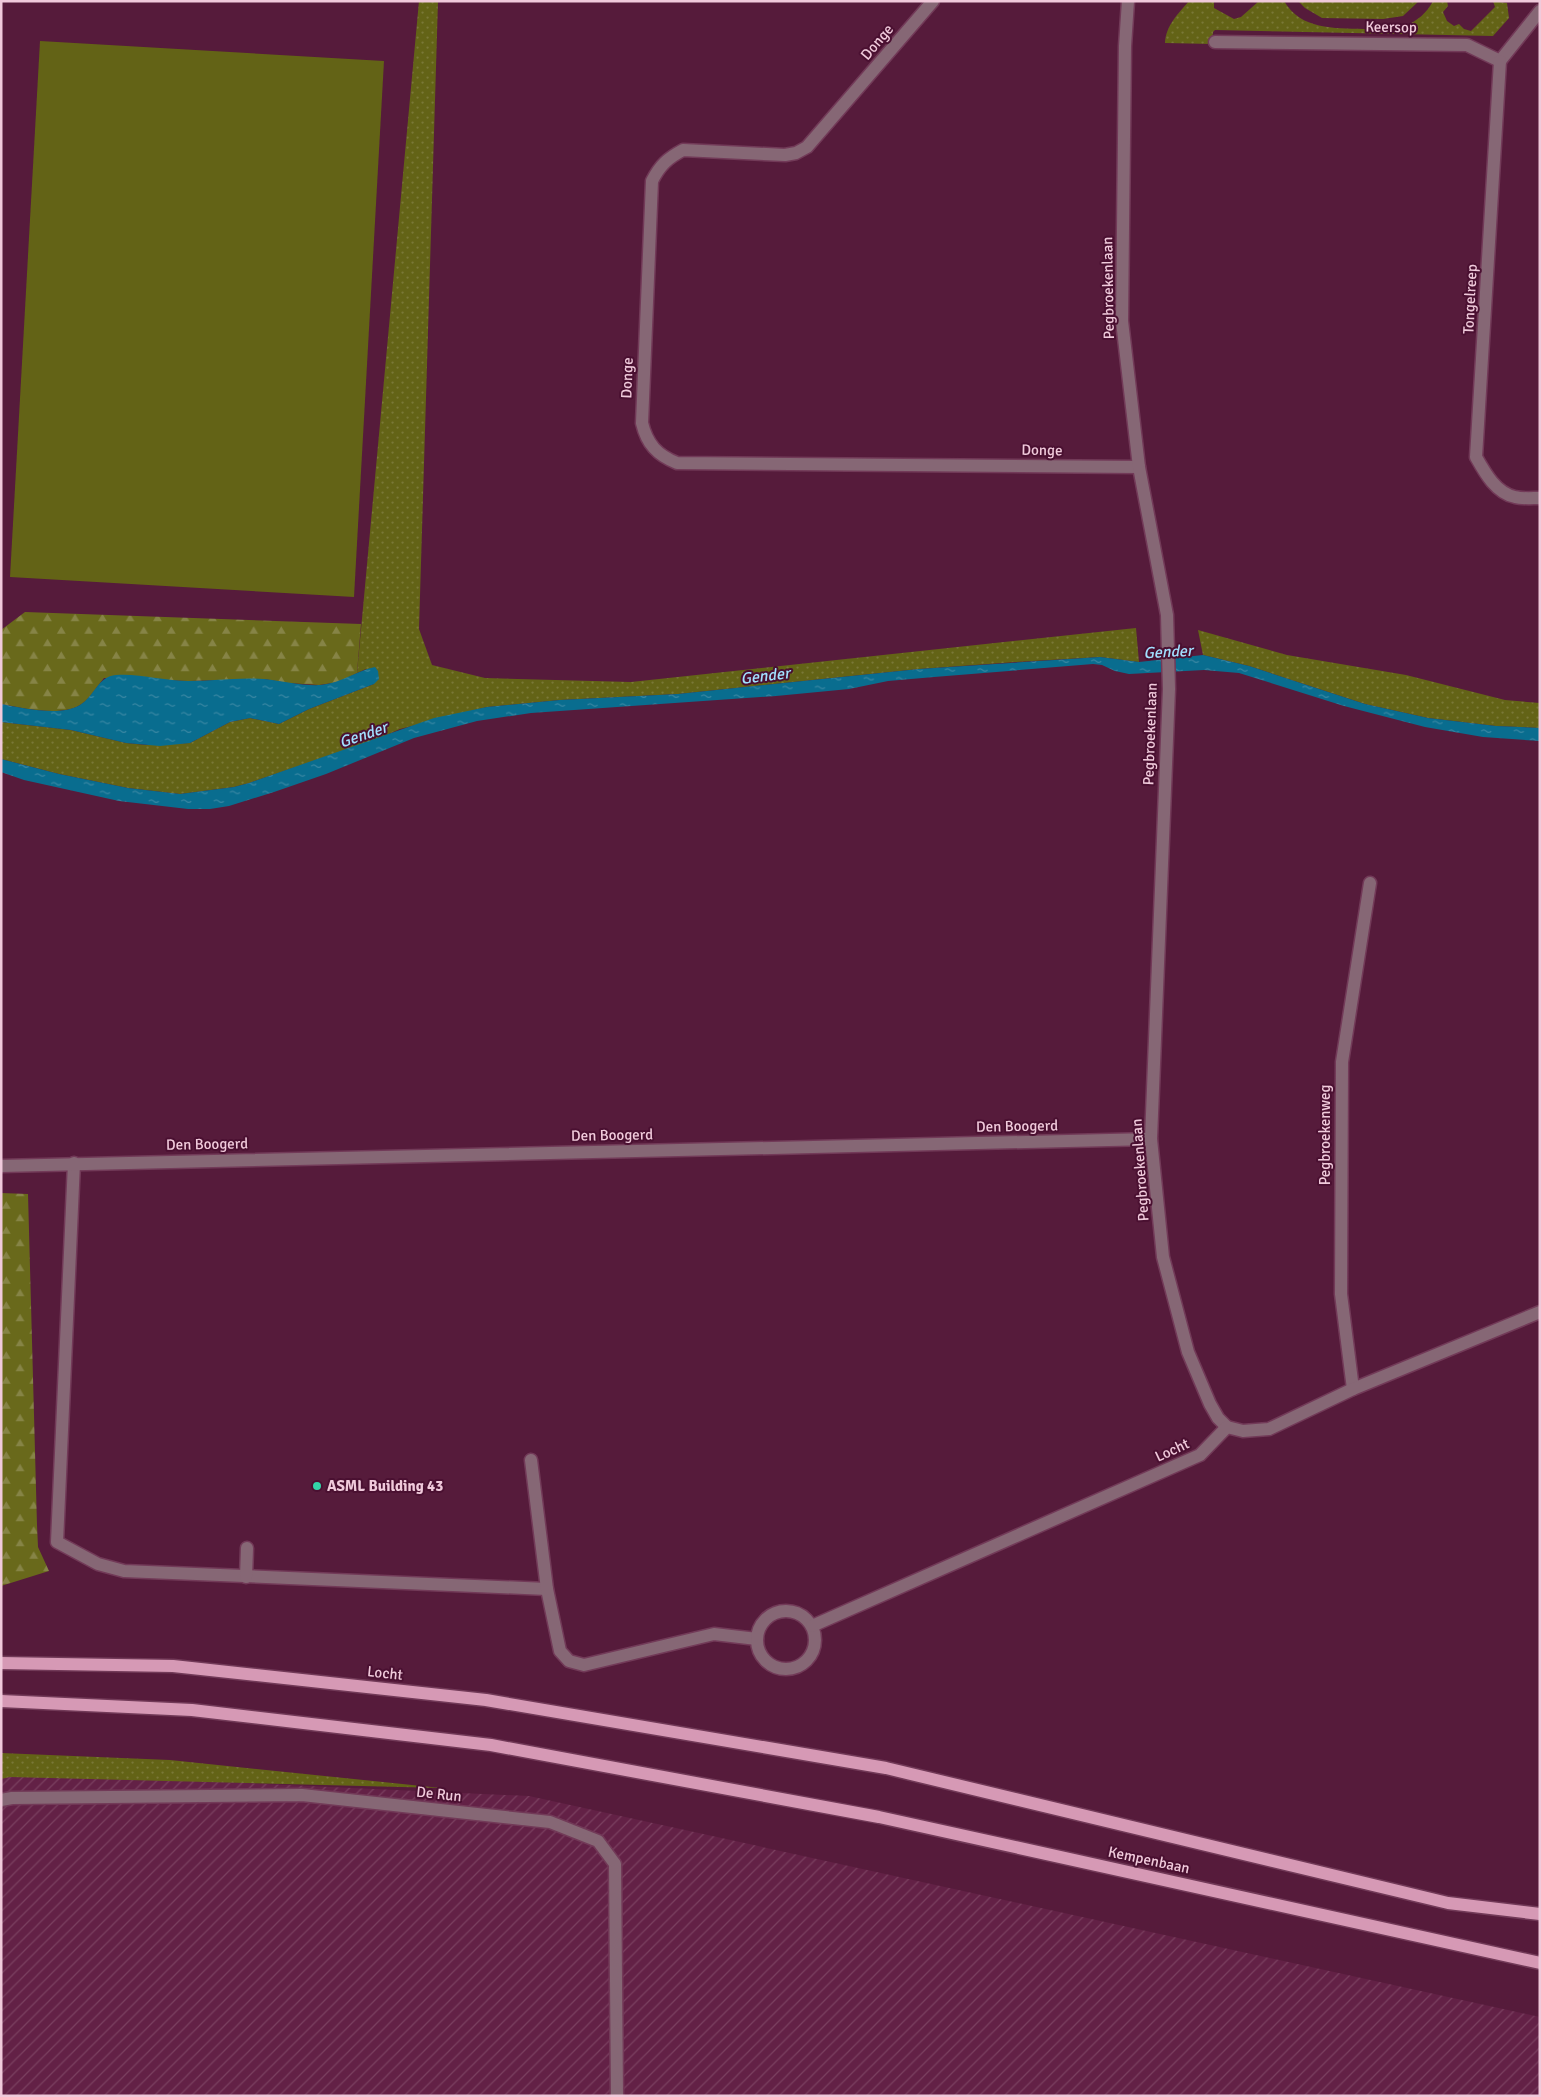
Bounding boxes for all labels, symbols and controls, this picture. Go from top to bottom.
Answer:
street label: Keersop [1365,18,1417,36]
street label: Donge [857,20,897,64]
street label: Pegbroekenlaan [1098,236,1118,340]
street label: Tongelreep [1459,263,1481,335]
street label: Donge [617,357,637,399]
street label: Donge [1021,441,1063,459]
water label: Gender [1143,641,1195,663]
water label: Gender [739,663,793,689]
street label: Pegbroekenlaan [1139,682,1161,786]
water label: Gender [337,717,392,752]
street label: Pegbroekenweg [1316,1085,1334,1185]
street label: Den Boogerd [976,1116,1058,1136]
street label: Pegbroekenlaan [1127,1118,1153,1222]
street label: Den Boogerd [571,1125,653,1145]
street label: Den Boogerd [166,1134,248,1154]
street label: Locht [1152,1434,1192,1466]
place label: ASML Building 43 [327,1477,443,1495]
marker: ASML Building 43 [311,1480,323,1492]
street label: Locht [366,1662,404,1684]
street label: De Run [415,1783,463,1805]
street label: Kempenbaan [1106,1843,1192,1877]

